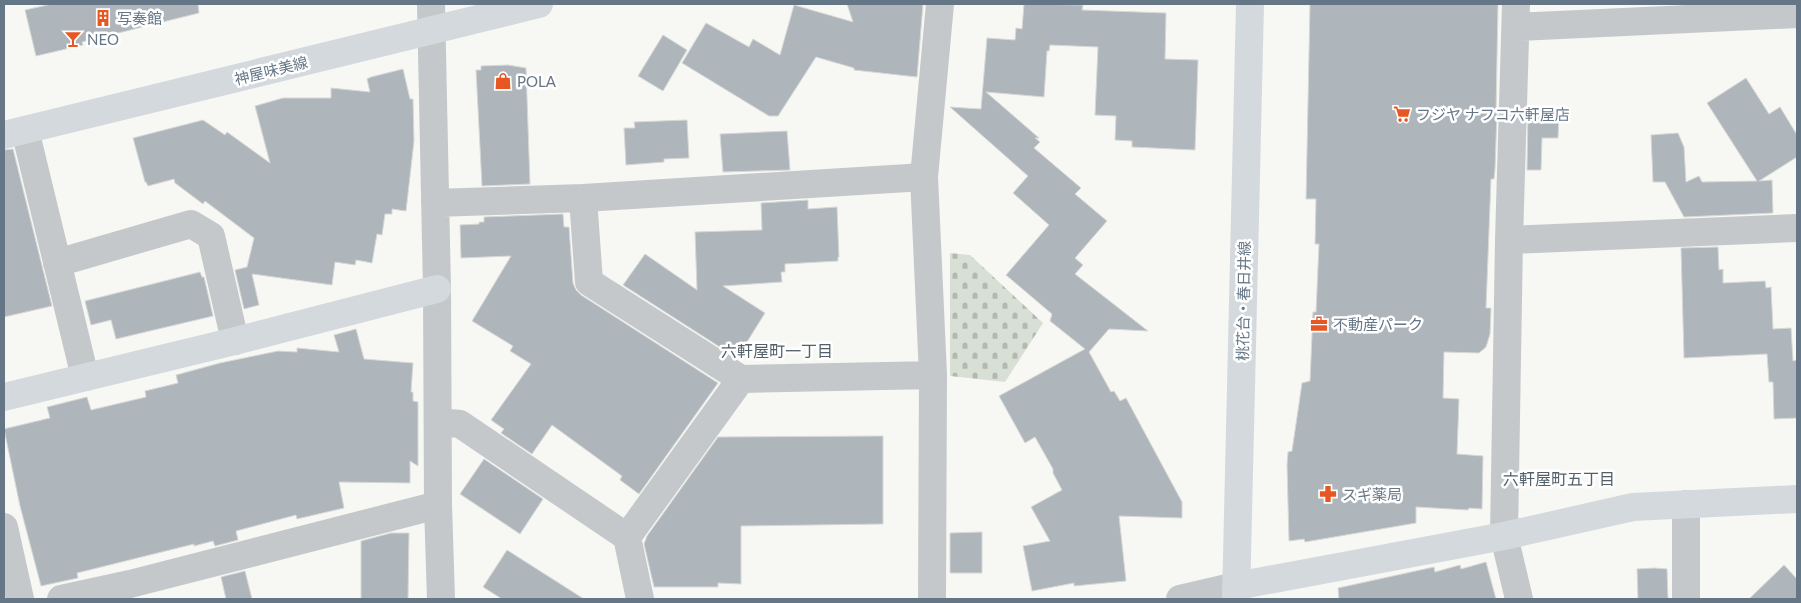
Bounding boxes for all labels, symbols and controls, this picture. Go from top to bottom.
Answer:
building icon: 写奏館 [93,8,113,28]
place label: 写奏館 [117,9,162,27]
bar icon: NEO [63,29,83,49]
place label: NEO [87,30,119,48]
street label: 神屋味美線 [232,52,310,88]
shop icon: POLA [493,71,513,91]
place label: POLA [517,72,557,90]
supermarket icon: フジヤ ナフコ六軒屋店 [1392,104,1412,124]
place label: フジヤ ナフコ六軒屋店 [1416,105,1570,123]
street label: 桃花台・春日井線 [1233,241,1253,361]
office icon: 不動産パーク [1309,314,1329,334]
place label: 不動産パーク [1333,315,1423,333]
district label: 六軒屋町一丁目 [721,341,833,360]
district label: 六軒屋町五丁目 [1503,469,1615,488]
pharmacy icon: スギ薬局 [1318,484,1338,504]
place label: スギ薬局 [1342,485,1402,503]

